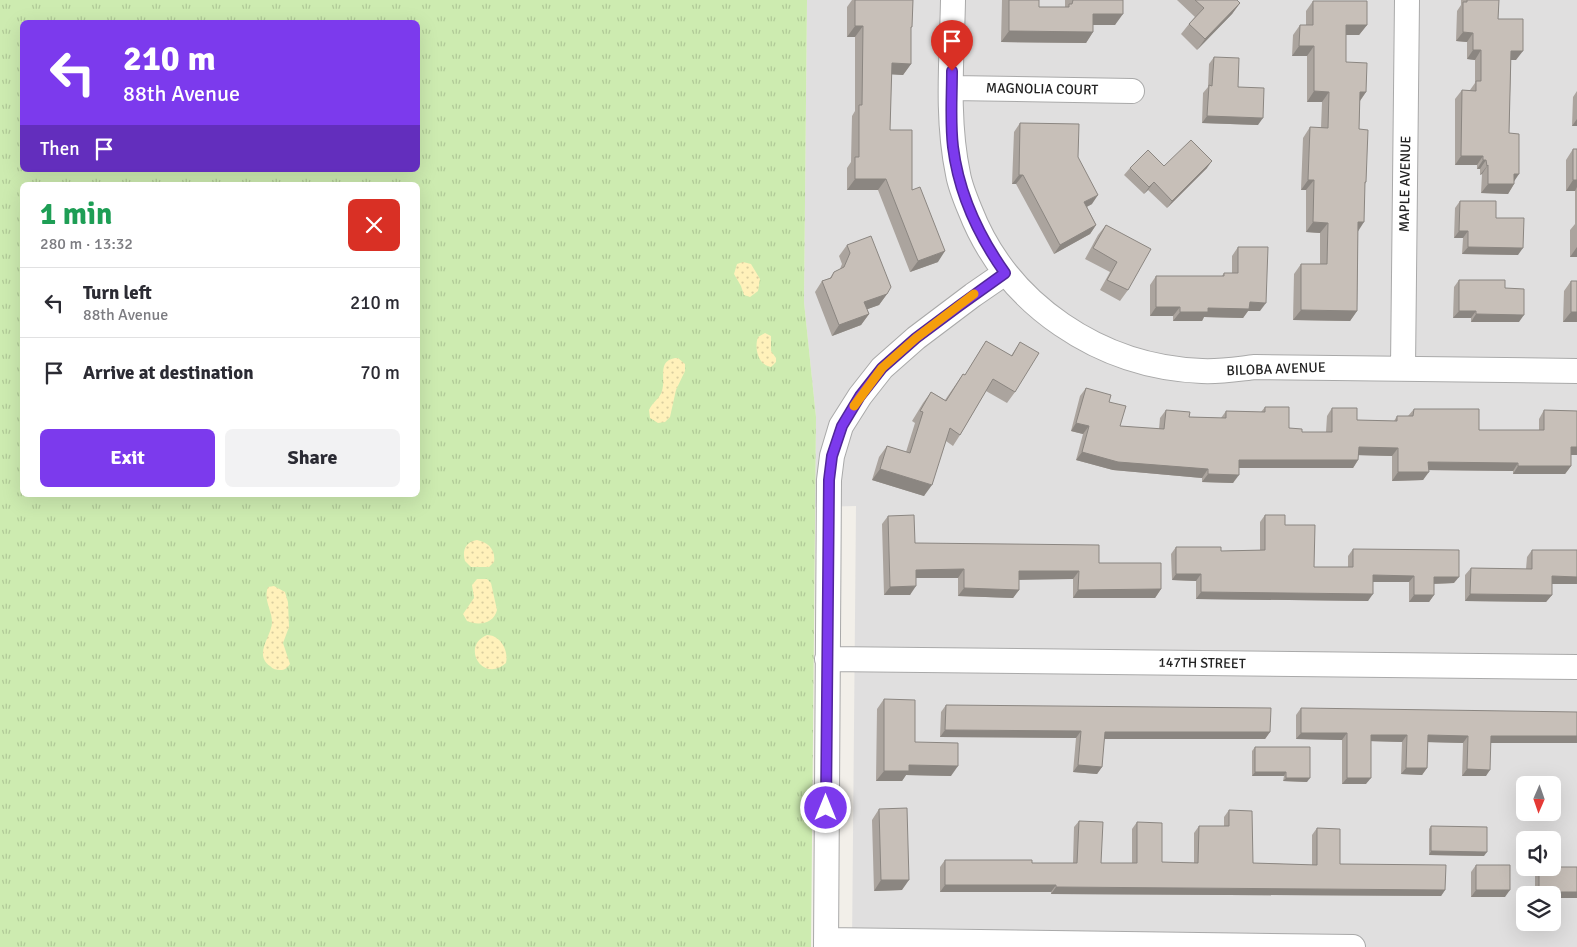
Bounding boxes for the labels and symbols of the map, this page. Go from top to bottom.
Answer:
pin [931,20,973,71]
street label: MAGNOLIA COURT [986,80,1098,98]
street label: MAPLE AVENUE [1396,135,1414,232]
street label: BILOBA AVENUE [1226,359,1326,379]
street label: 147TH STREET [1158,654,1246,672]
north arrow [1516,776,1561,821]
position arrow [799,781,851,833]

